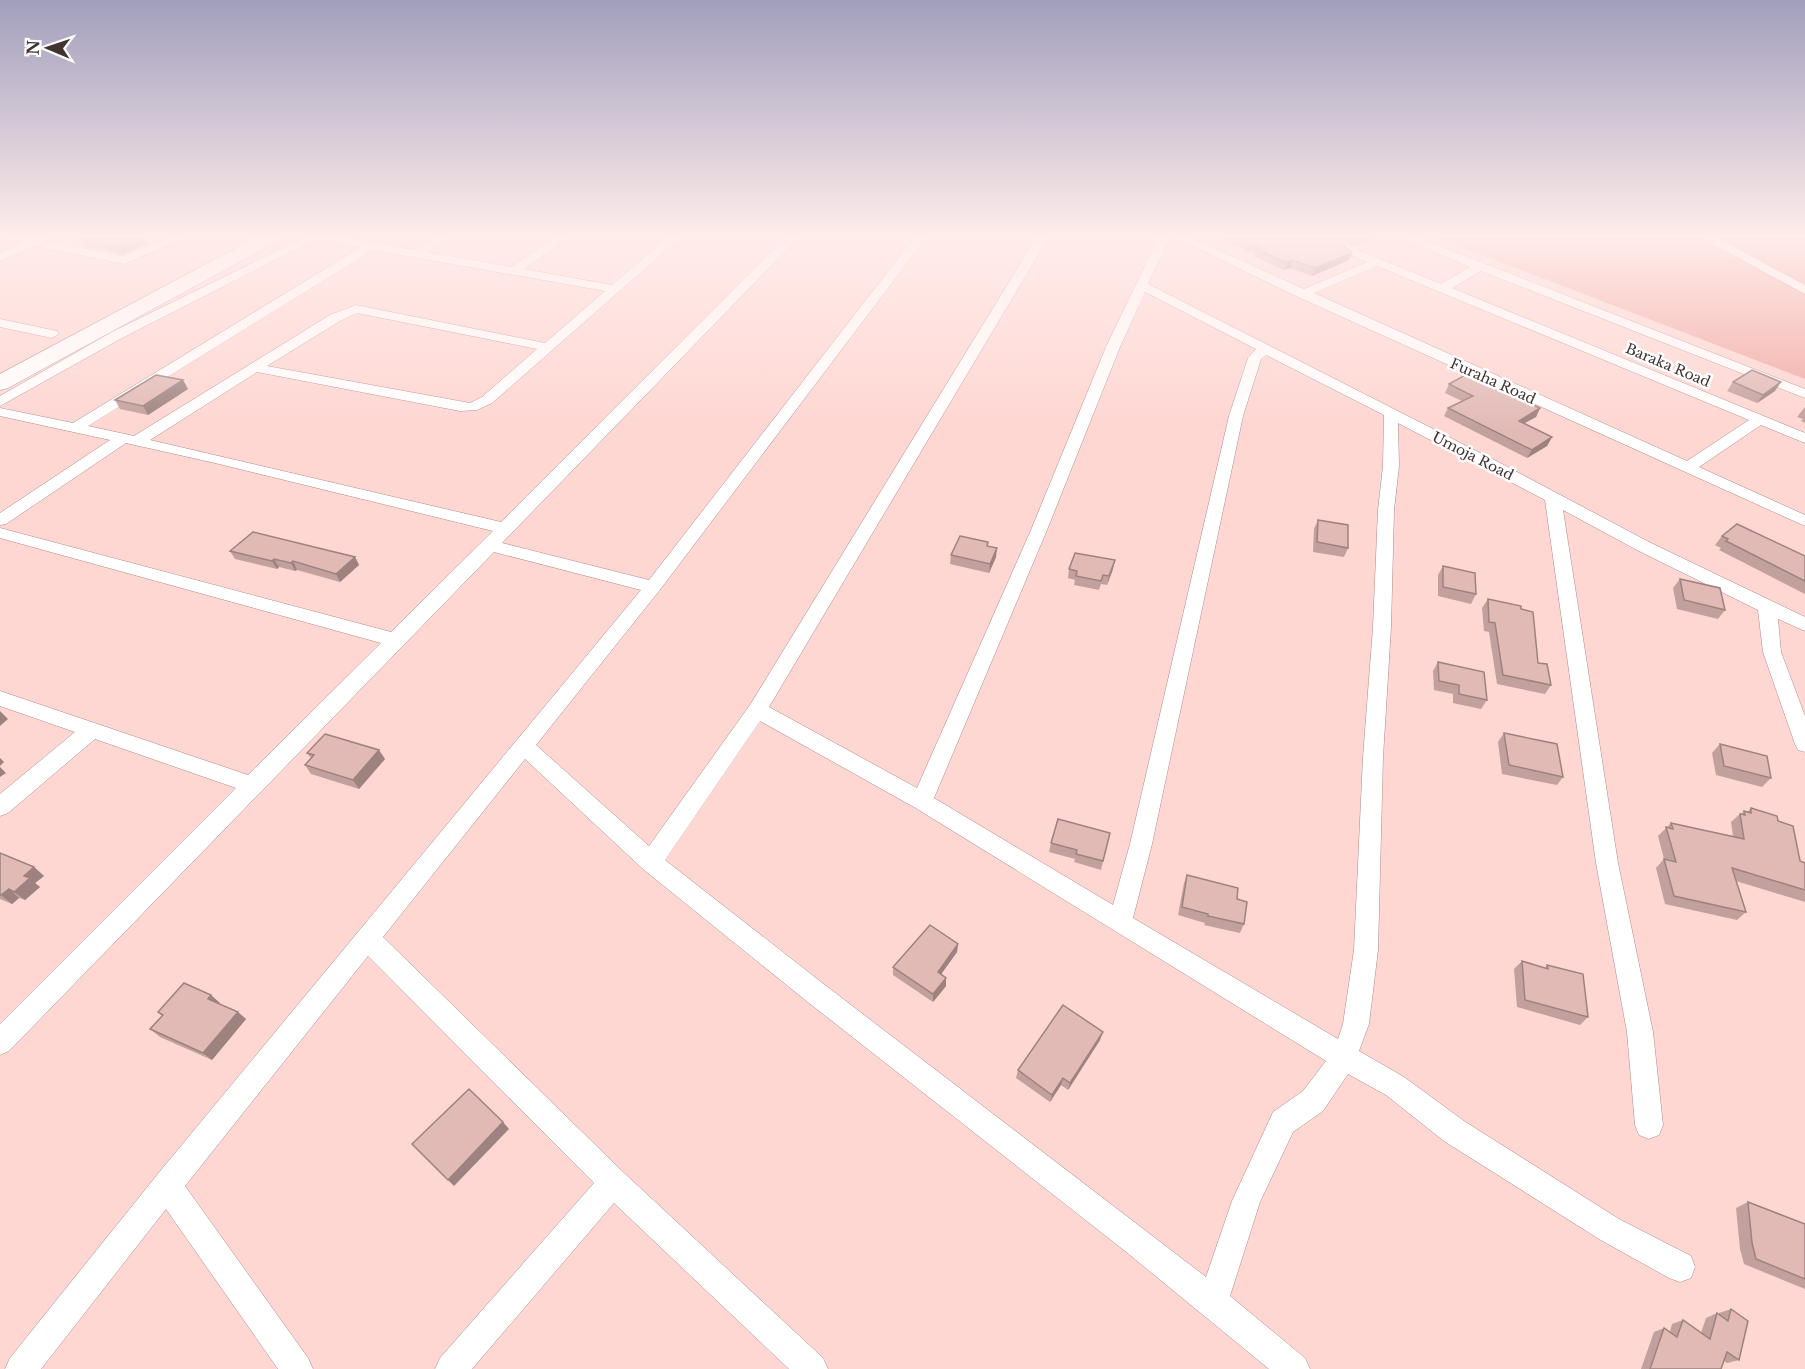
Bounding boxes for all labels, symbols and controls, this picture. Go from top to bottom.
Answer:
north arrow [18,18,78,78]
text: N [23,40,43,55]
street label: Baraka Road [1623,339,1714,391]
street label: Furaha Road [1447,354,1539,408]
street label: Umoja Road [1429,428,1517,484]

